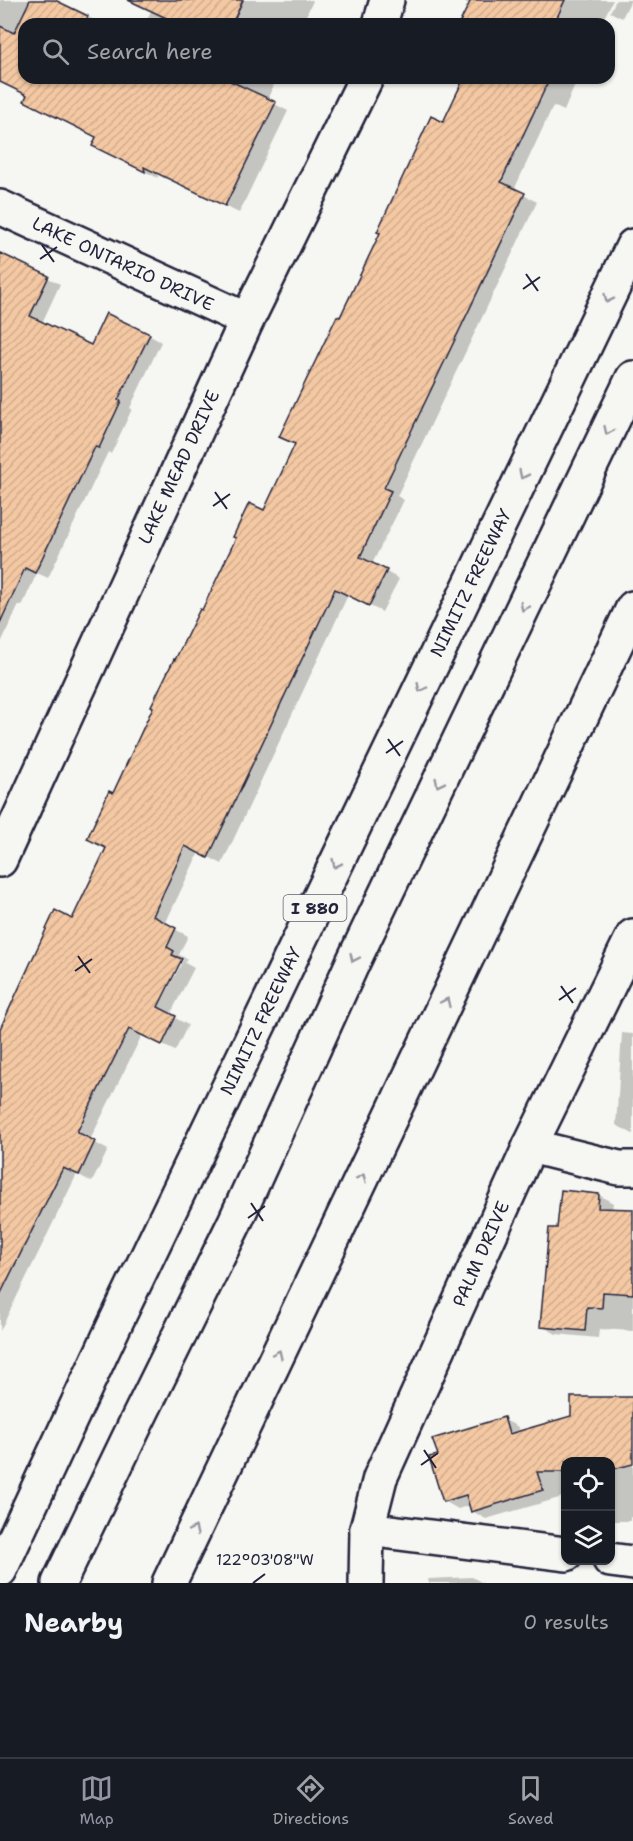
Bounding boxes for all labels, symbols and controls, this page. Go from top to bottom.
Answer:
search box [18,18,615,84]
icon: search [39,35,72,68]
text: Search here [87,37,213,66]
street label: LAKE ONTARIO DRIVE [28,211,218,317]
one-way arrow [603,292,615,303]
street label: LAKE MEAD DRIVE [133,386,225,548]
one-way arrow [603,424,615,435]
one-way arrow [519,468,531,479]
street label: NIMITZ FREEWAY [425,505,517,661]
one-way arrow [520,600,532,611]
one-way arrow [416,682,428,693]
one-way arrow [435,776,447,787]
one-way arrow [332,858,344,869]
road number: I 880 [284,895,346,921]
street label: NIMITZ FREEWAY [215,943,307,1099]
one-way arrow [350,952,362,963]
one-way arrow [438,997,450,1008]
one-way arrow [354,1173,366,1184]
street label: PALM DRIVE [447,1197,515,1311]
one-way arrow [271,1350,283,1361]
map controls [561,1457,615,1565]
button: locate [561,1457,615,1511]
button: layers [561,1511,615,1565]
one-way arrow [187,1526,199,1537]
text: 122°03'08"W [216,1550,314,1570]
text: Nearby [24,1605,123,1640]
text: 0 results [523,1609,609,1635]
tab: Map [80,1772,114,1829]
tab: Directions [273,1772,349,1829]
tab: Saved [508,1772,554,1829]

